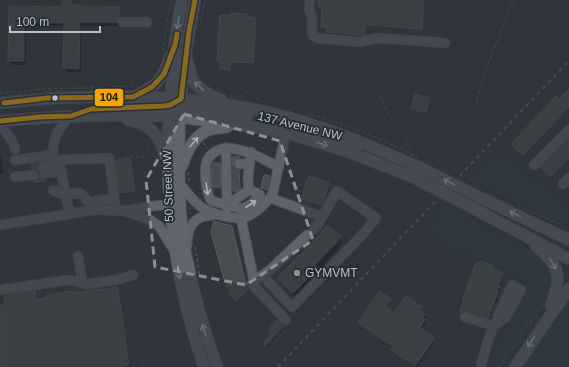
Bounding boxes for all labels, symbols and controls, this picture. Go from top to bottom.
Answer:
scale bar [10,8,100,34]
text: 100 m [16,15,49,29]
one-way arrow [174,16,182,29]
one-way arrow [194,81,204,91]
line badge: 104 [94,88,124,107]
text: 104 [100,91,119,103]
unlabelled marker [50,93,60,103]
street label: 137 Avenue NW [256,109,344,143]
one-way arrow [189,137,198,148]
one-way arrow [315,141,328,148]
street label: 50 Street NW [160,149,176,222]
one-way arrow [443,178,455,185]
one-way arrow [203,182,211,195]
one-way arrow [245,200,256,208]
one-way arrow [509,210,521,217]
one-way arrow [549,258,557,270]
one-way arrow [175,266,183,279]
place label: GYMVMT [305,266,358,280]
marker: GYMVMT [292,268,302,278]
one-way arrow [200,324,207,337]
one-way arrow [527,336,535,347]

